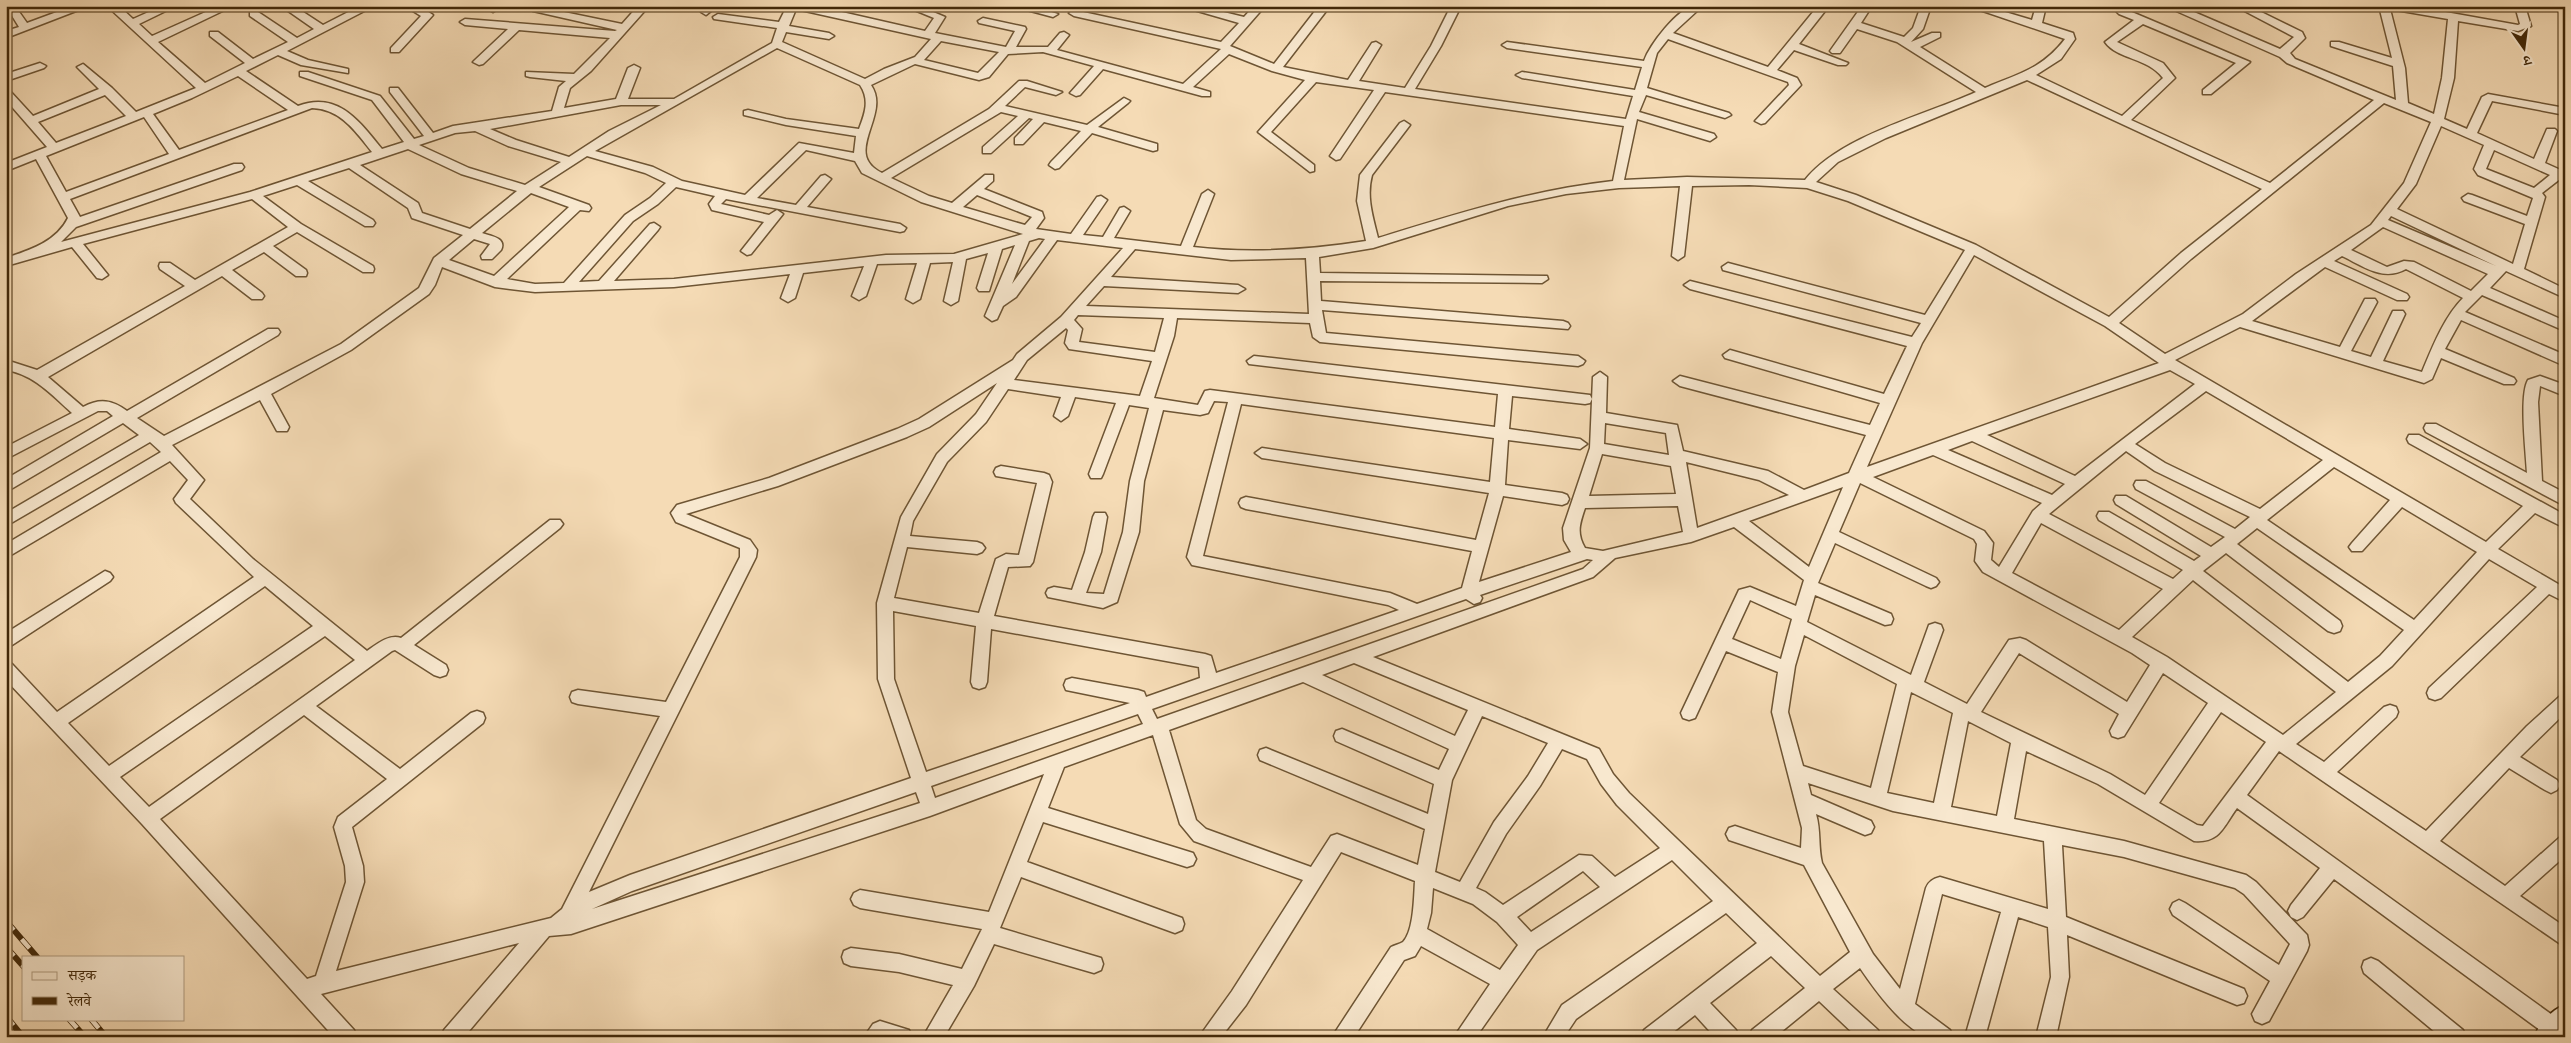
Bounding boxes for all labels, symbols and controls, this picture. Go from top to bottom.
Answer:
north arrow [2498,22,2548,72]
text: उ [2521,52,2533,68]
legend [22,956,185,1020]
text: सड़क [67,969,97,984]
text: रेलवे [66,992,92,1010]

